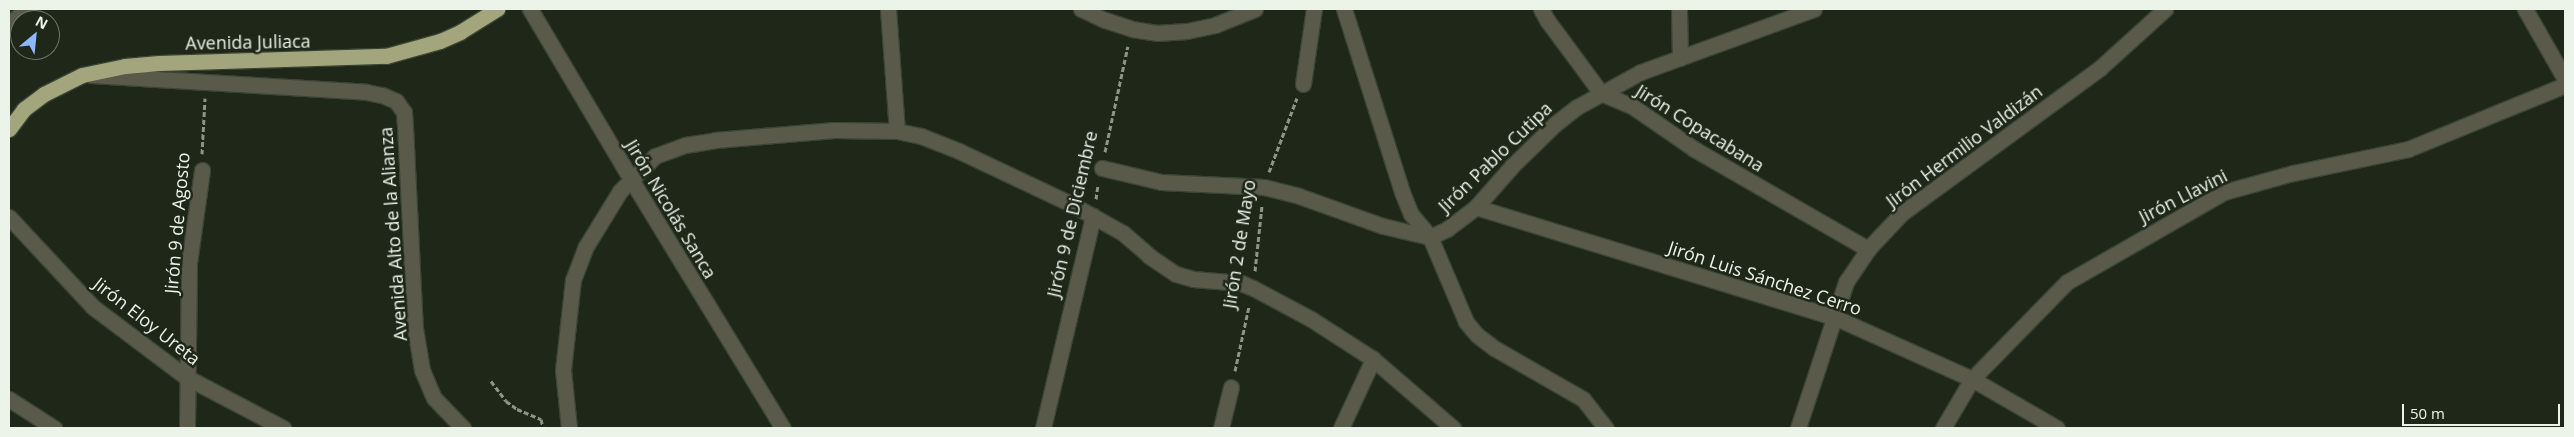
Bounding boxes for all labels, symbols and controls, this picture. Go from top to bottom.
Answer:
north arrow [10,10,60,60]
text: N [32,11,51,33]
street label: Avenida Juliaca [185,30,311,54]
street label: Jirón Copacabana [1632,80,1768,176]
street label: Jirón Hermilio Valdizán [1882,80,2046,212]
street label: Jirón Pablo Cutipa [1434,97,1556,217]
street label: Avenida Alto de la Alianza [375,126,411,342]
street label: Jirón 9 de Diciembre [1042,129,1102,299]
street label: Jirón Nicolás Sanca [621,136,721,282]
street label: Jirón 9 de Agosto [160,151,194,295]
street label: Jirón Llavini [2135,165,2231,227]
street label: Jirón 2 de Mayo [1218,178,1260,310]
street label: Jirón Luis Sánchez Cerro [1665,236,1865,320]
street label: Jirón Eloy Ureta [89,273,205,369]
scale bar [2404,394,2562,426]
text: 50 m [2410,403,2445,423]

